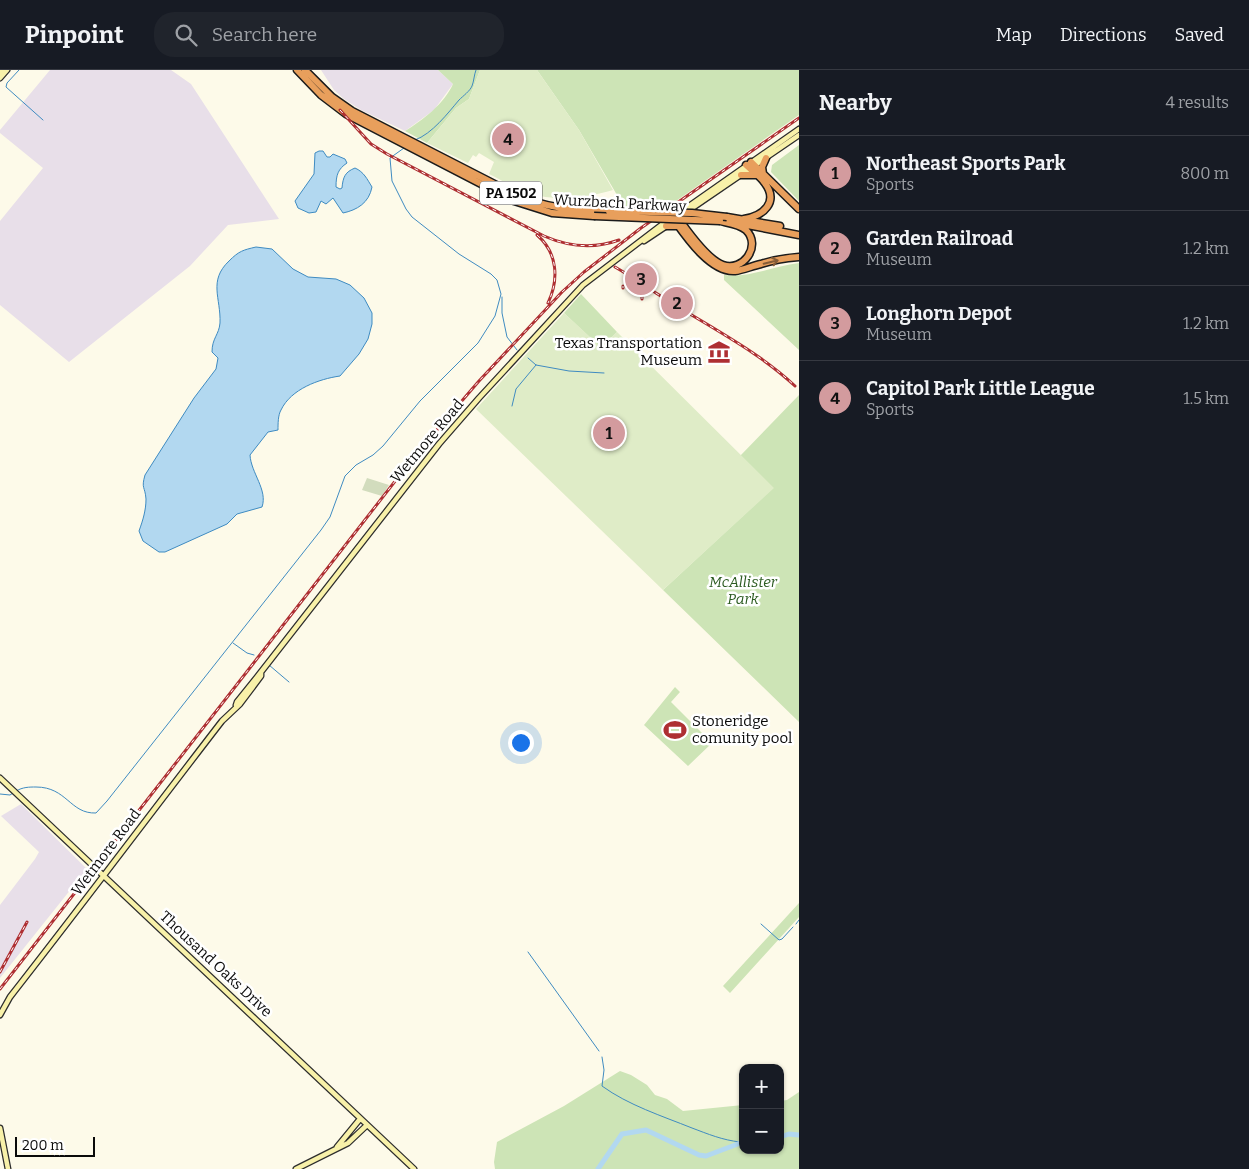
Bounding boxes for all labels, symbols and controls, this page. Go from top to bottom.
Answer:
search box [154,12,504,57]
text: Pinpoint [25,21,124,49]
icon: search [172,21,200,49]
text: Search here [212,23,317,46]
text: Map [996,24,1032,46]
text: Directions [1060,24,1147,46]
text: Saved [1175,24,1224,46]
text: Nearby [819,90,892,116]
text: 4 results [1166,93,1229,112]
pin: 4 [492,120,524,158]
text: Northeast Sports Park [866,152,1066,175]
text: 1 [832,164,838,183]
text: 800 m [1180,164,1229,183]
text: Sports [866,175,914,194]
road number: PA 1502 [480,182,542,204]
street label: Wurzbach Parkway [553,191,687,215]
text: Garden Railroad [866,227,1013,250]
text: 2 [830,239,840,258]
text: 1.2 km [1183,239,1229,258]
text: Museum [866,250,932,269]
one-way arrow [762,257,778,266]
pin: 3 [625,260,657,298]
pin: 2 [661,284,693,322]
text: Longhorn Depot [866,302,1012,325]
text: 3 [830,314,840,333]
text: 1.2 km [1183,314,1229,333]
text: Museum [866,325,932,344]
place label: Texas Transportation Museum [555,334,703,369]
museum icon: Texas Transportation Museum [706,339,732,365]
text: Capitol Park Little League [866,377,1095,400]
text: 4 [830,389,840,408]
text: 1.5 km [1183,389,1229,408]
street label: Wetmore Road [387,395,467,486]
text: Sports [866,400,914,419]
pin: 1 [593,414,625,452]
park label: McAllister Park [709,573,778,608]
place label: Stoneridge comunity pool [692,712,792,747]
sports icon: Stoneridge comunity pool [662,717,688,743]
your location [508,730,534,756]
street label: Wetmore Road [68,805,144,899]
street label: Thousand Oaks Drive [156,907,276,1021]
map controls [739,1064,784,1154]
button: + [739,1064,784,1109]
button: − [739,1109,784,1154]
scale bar [15,1134,95,1157]
text: 200 m [22,1137,64,1154]

